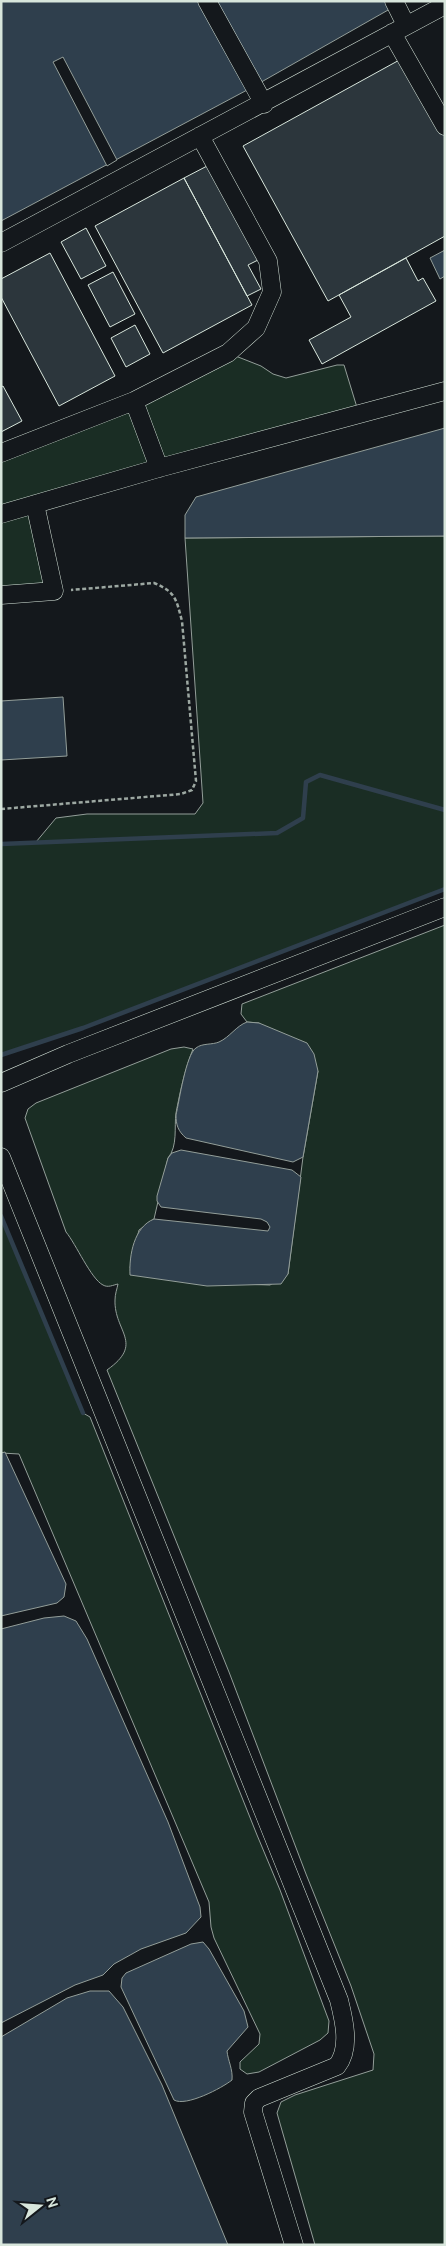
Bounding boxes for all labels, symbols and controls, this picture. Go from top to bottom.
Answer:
north arrow [15,2181,65,2231]
text: N [43,2195,62,2210]

